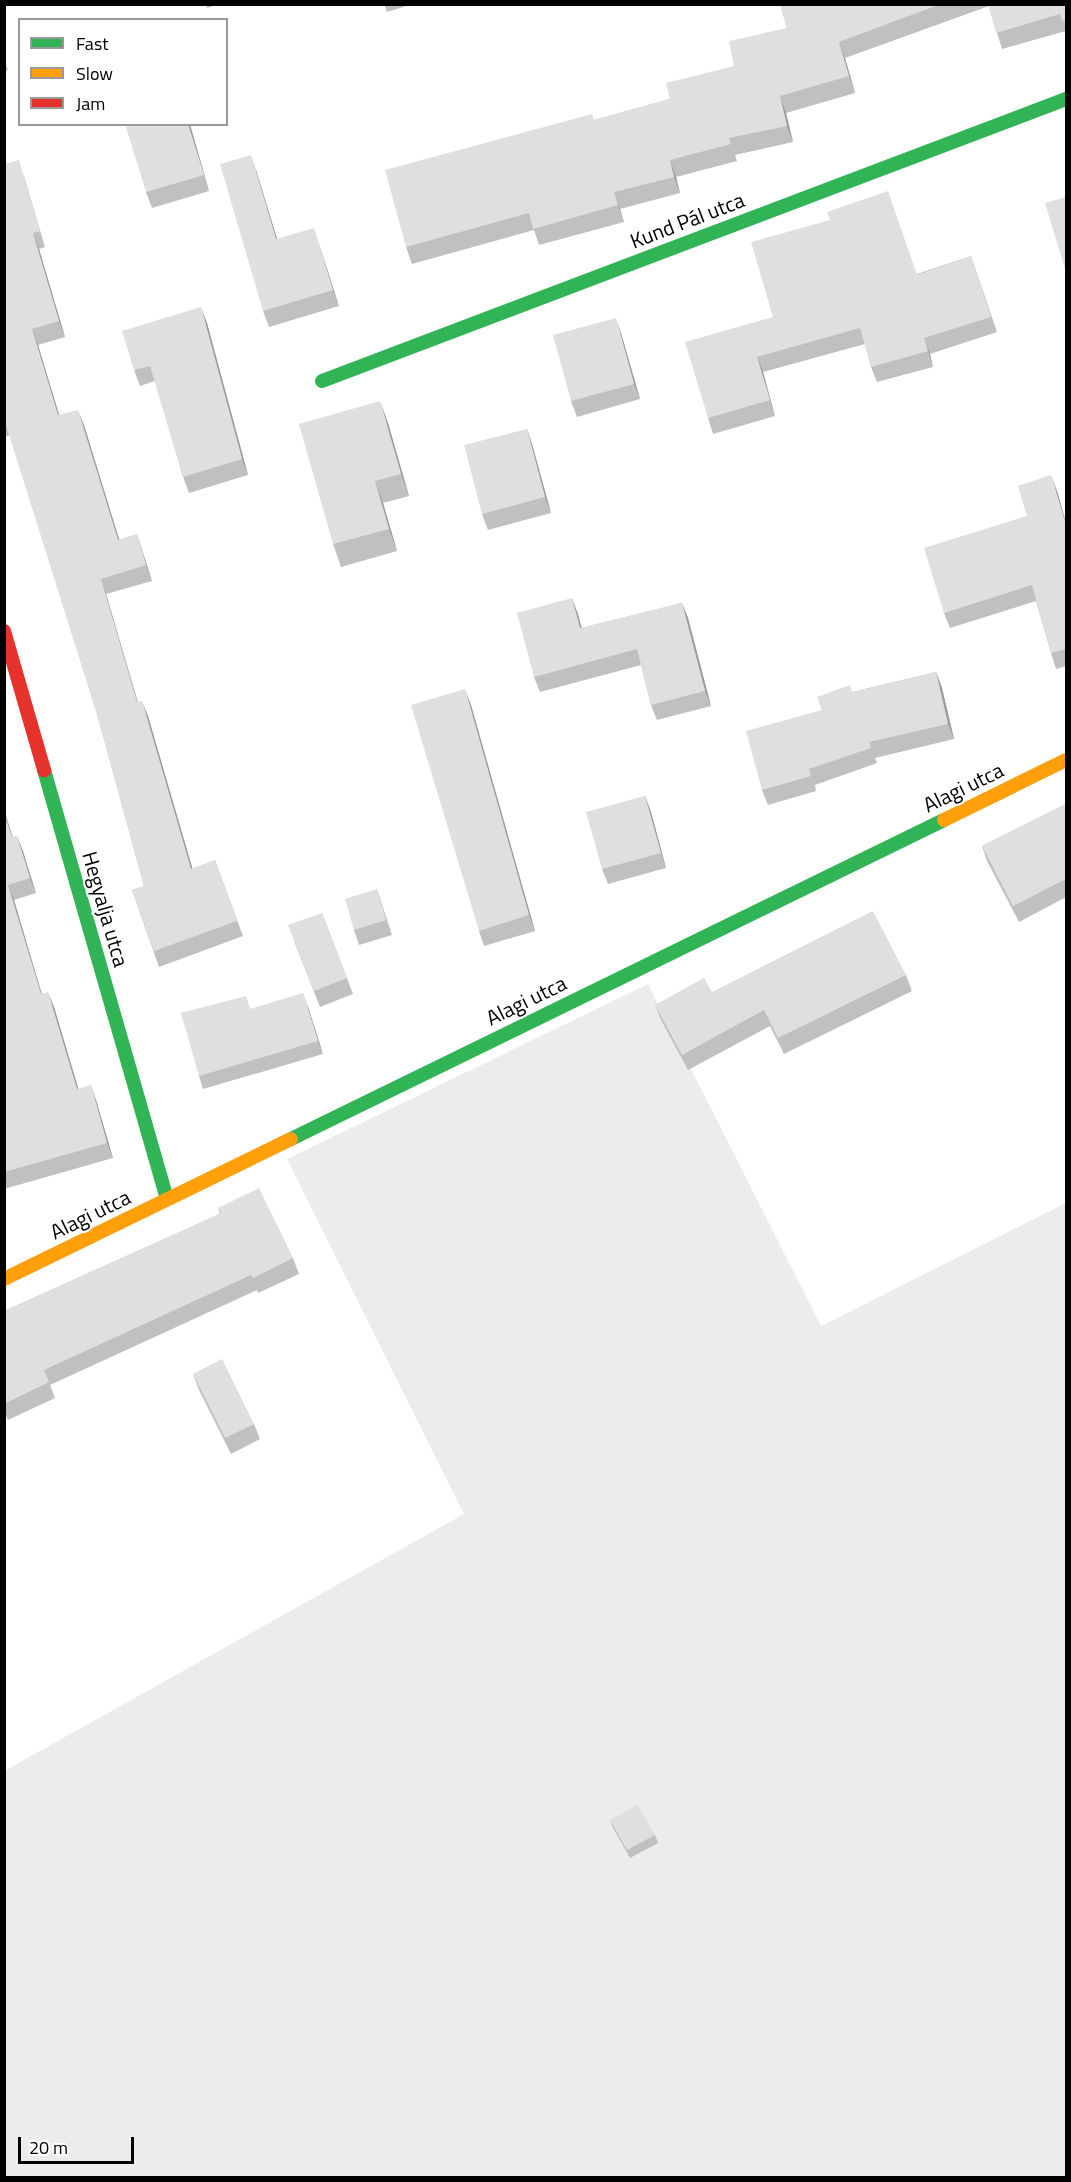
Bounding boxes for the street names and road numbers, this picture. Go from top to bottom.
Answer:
street label: Kund Pál utca [626,187,748,253]
street label: Alagi utca [919,757,1007,817]
street label: Hegyalja utca [78,848,134,970]
street label: Alagi utca [482,970,570,1030]
street label: Alagi utca [46,1184,134,1244]

